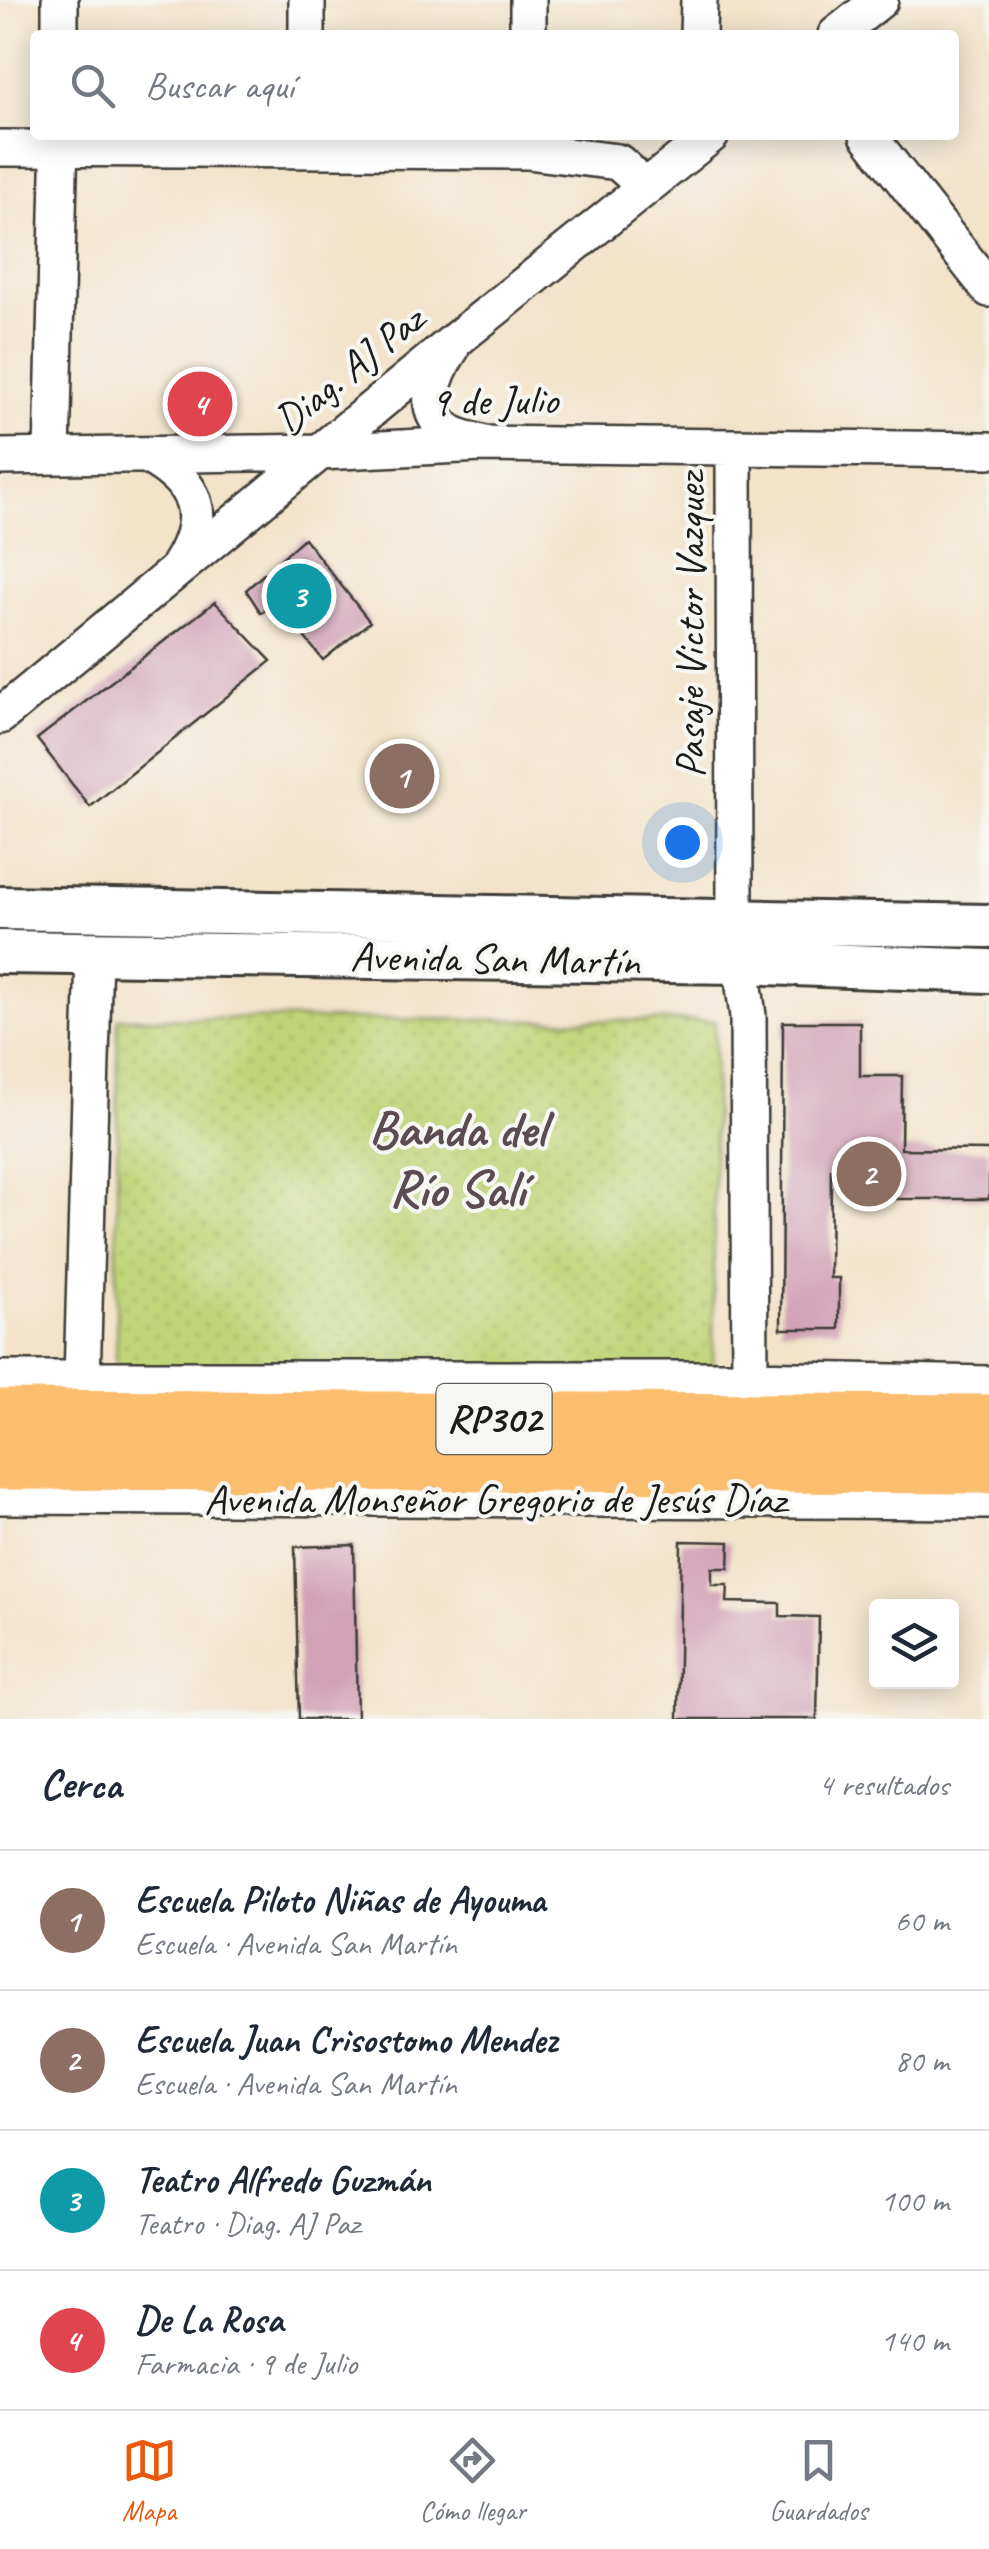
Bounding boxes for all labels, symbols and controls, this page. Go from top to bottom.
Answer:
search box [30,30,959,140]
icon: search [65,58,120,113]
text: Buscar aquí [145,62,294,109]
street label: Diag. AJ Paz [263,291,438,446]
pin: 4 [168,366,232,442]
street label: 9 de Julio [430,373,560,429]
street label: Pasaje Victor Vazquez [664,469,717,778]
pin: 3 [266,558,332,634]
pin: 1 [370,738,434,814]
your location [657,817,708,868]
street label: Avenida San Martín [350,930,641,988]
district label: Banda del Río Salí [369,1096,555,1222]
pin: 2 [836,1136,902,1212]
road number: RP302 [436,1384,552,1454]
street label: Avenida Monseñor Gregorio de Jesús Díaz [204,1473,791,1526]
map controls [869,1599,959,1689]
button: layers [869,1599,959,1689]
text: Cerca [40,1758,122,1811]
text: 4 resultados [818,1764,949,1805]
text: Escuela Piloto Niñas de Ayouma [135,1876,545,1923]
text: 1 [65,1900,80,1941]
text: 60 m [895,1900,949,1941]
text: Escuela · Avenida San Martín [135,1923,457,1964]
text: Escuela Juan Crisostomo Mendez [135,2016,557,2063]
text: 2 [65,2040,80,2081]
text: 80 m [895,2040,949,2081]
text: Escuela · Avenida San Martín [135,2063,457,2104]
text: Teatro Alfredo Guzmán [135,2156,431,2203]
text: 3 [65,2180,80,2221]
text: 100 m [880,2180,949,2221]
text: Teatro · Diag. AJ Paz [135,2203,360,2244]
text: De La Rosa [135,2296,283,2343]
text: 4 [65,2320,80,2361]
text: 140 m [880,2320,949,2361]
text: Farmacia · 9 de Julio [135,2343,357,2384]
tab: Mapa [122,2433,177,2528]
tab: Cómo llegar [420,2433,526,2528]
tab: Guardados [769,2433,867,2528]

